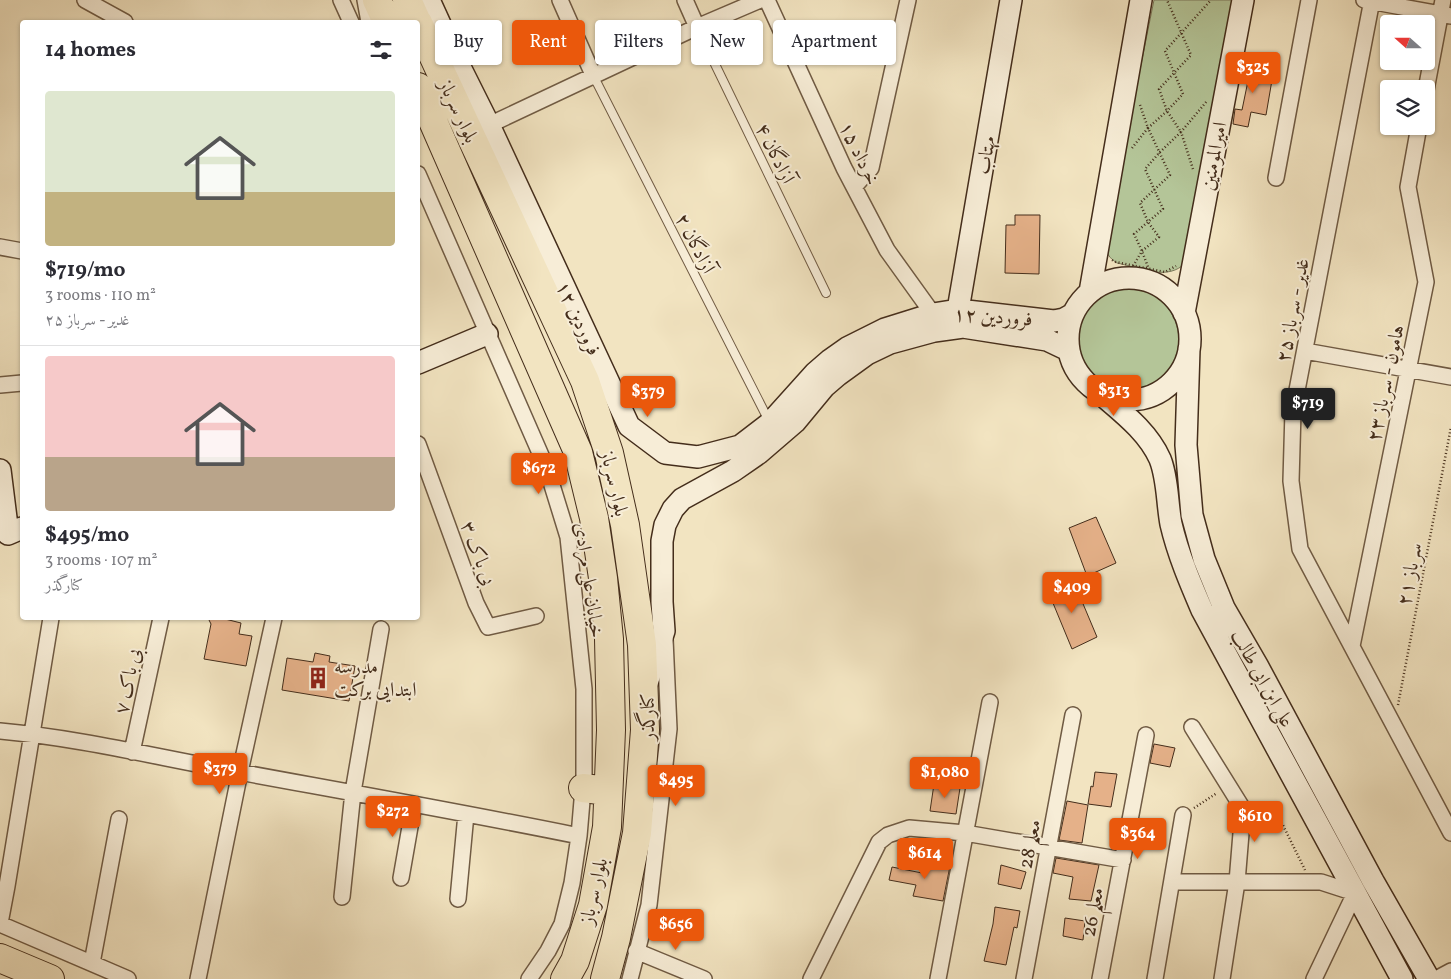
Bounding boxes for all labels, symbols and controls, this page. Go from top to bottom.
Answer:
north arrow [1380,15,1435,70]
map controls [1380,15,1435,135]
chip: Buy [435,20,502,65]
chip: Rent [512,20,585,65]
chip: Filters [595,20,681,65]
chip: New [691,20,763,65]
chip: Apartment [773,20,896,65]
text: 14 homes [45,36,136,65]
icon: filters [367,36,395,64]
pin: $325 [1223,52,1283,94]
text: $325 [1236,57,1270,79]
street label: بلوار سرباز [429,74,484,148]
button: layers [1380,80,1435,135]
street label: ۱۵ خرداد [831,117,886,190]
street label: آزادگان ۴ [748,119,802,191]
street label: امیرالمومنین [1195,120,1235,193]
icon: home [175,123,265,213]
street label: مهتاب [970,134,1004,177]
street label: آزادگان ۲ [667,209,723,281]
text: $719/mo [45,256,126,285]
street label: غدیر - سرباز ۲۵ [1270,256,1318,365]
street label: ۱۲ فروردین [548,277,607,361]
text: 3 rooms · 110 m² [45,285,156,307]
street label: ۱۲ فروردین [952,301,1033,335]
text: غدیر - سرباز ۲۵ [45,310,130,332]
street label: هامون - سرباز ۲۳ [1361,322,1413,444]
pin: $313 [1084,374,1144,417]
pin: $379 [618,376,678,418]
text: $313 [1098,380,1130,402]
text: $379 [631,381,665,403]
pin: $719 [1278,388,1338,430]
icon: home [175,389,265,479]
text: $719 [1292,393,1324,415]
street label: بلوار سرباز [591,445,634,520]
pin: $672 [509,452,569,495]
text: $672 [522,458,556,480]
street label: بی باک ۳ [453,518,502,590]
text: $495/mo [45,521,129,550]
street label: خیابان علی مرادی [566,521,610,640]
street label: سرباز ۲۱ [1391,541,1431,608]
text: 3 rooms · 107 m² [45,550,158,572]
pin: $409 [1042,572,1102,614]
text: کنارگذر [45,575,83,597]
text: $409 [1053,577,1091,599]
street label: علی ابن ابی طالب [1223,625,1300,733]
street label: بی باک ۷ [108,646,150,717]
place label: مدرسه ابتدایی برکت [334,654,417,705]
building icon: مدرسه ابتدایی برکت [305,665,331,691]
street label: کنارگذر [633,693,663,743]
pin: $379 [190,752,250,795]
pin: $1,080 [904,756,986,799]
text: $379 [203,758,237,780]
text: $1,080 [921,762,969,784]
pin: $495 [646,764,706,807]
text: $495 [659,770,693,792]
pin: $272 [363,796,423,838]
pin: $610 [1225,800,1285,843]
text: $272 [377,801,409,823]
text: $610 [1238,806,1272,828]
street label: معلم 28 [1012,817,1054,872]
pin: $364 [1108,818,1168,860]
text: $364 [1120,823,1156,845]
pin: $614 [895,838,955,880]
text: $614 [908,843,942,865]
street label: بلوار سرباز [573,855,616,929]
street label: معلم 26 [1075,885,1117,940]
pin: $656 [646,908,706,951]
text: $656 [659,914,693,936]

